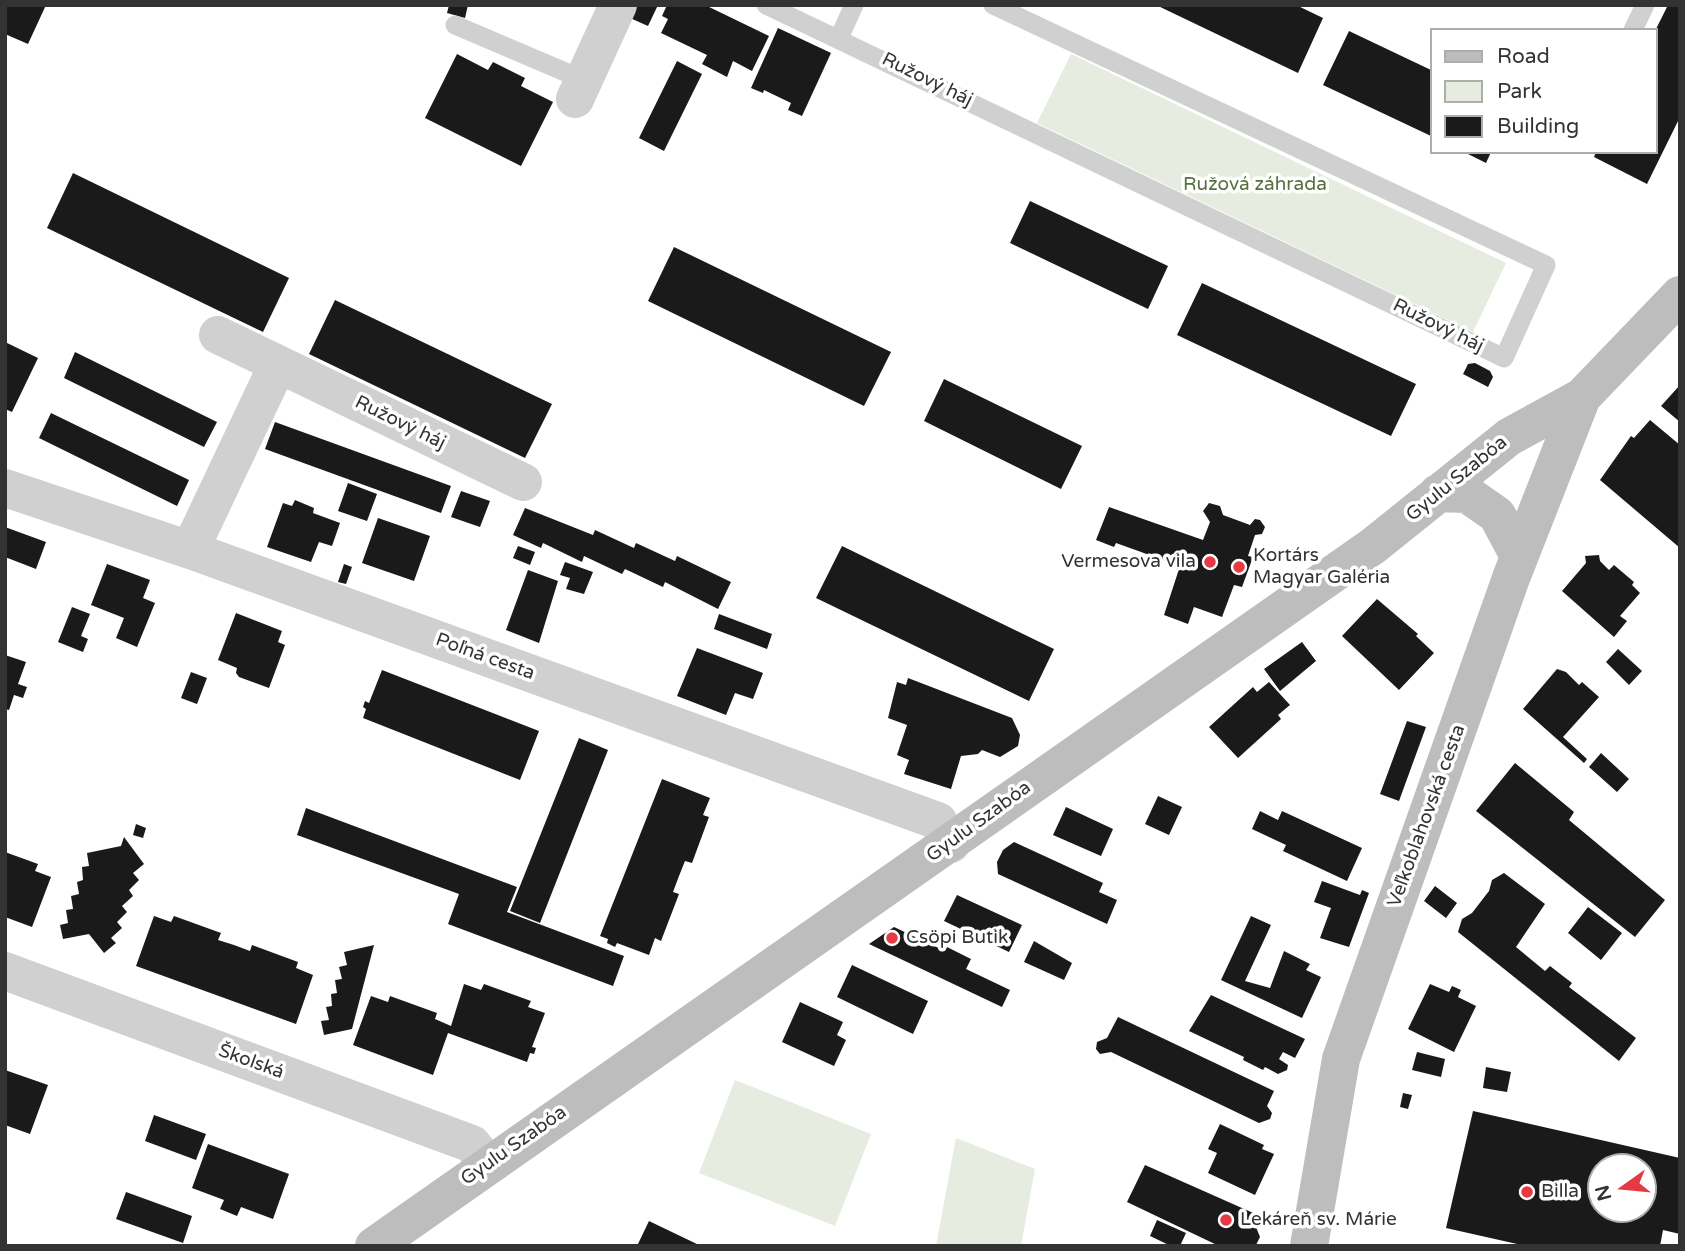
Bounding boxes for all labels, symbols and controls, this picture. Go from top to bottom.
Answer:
legend [1430,28,1657,154]
text: Road [1497,44,1550,69]
street label: Ružový háj [878,48,976,112]
text: Park [1497,79,1542,104]
text: Building [1497,114,1579,139]
park label: Ružová záhrada [1183,174,1327,196]
street label: Ružový háj [1389,294,1487,358]
street label: Ružový háj [351,391,449,455]
street label: Gyulu Szabóa [1402,431,1512,527]
place label: Kortárs Magyar Galéria [1253,545,1390,589]
place label: Vermesova vila [1061,551,1196,573]
marker: Vermesova vila [1202,554,1218,570]
marker: Kortárs Magyar Galéria [1231,559,1247,575]
street label: Poľná cesta [432,629,538,685]
street label: Veľkoblahovská cesta [1383,722,1471,910]
street label: Gyulu Szabóa [922,776,1036,868]
place label: Csöpi Butik [906,927,1008,949]
marker: Csöpi Butik [884,930,900,946]
street label: Školská [215,1040,287,1084]
street label: Gyulu Szabóa [457,1101,571,1191]
north arrow [1587,1153,1657,1223]
place label: Billa [1541,1181,1579,1203]
text: N [1591,1183,1616,1203]
marker: Billa [1519,1184,1535,1200]
place label: Lekáreň sv. Márie [1240,1209,1397,1231]
marker: Lekáreň sv. Márie [1218,1212,1234,1228]

